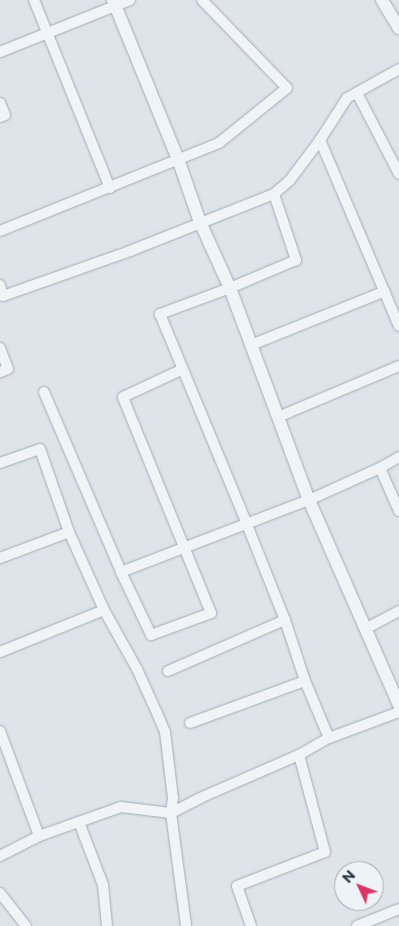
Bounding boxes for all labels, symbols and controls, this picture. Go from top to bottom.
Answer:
north arrow [334,861,384,911]
text: N [338,866,359,887]

